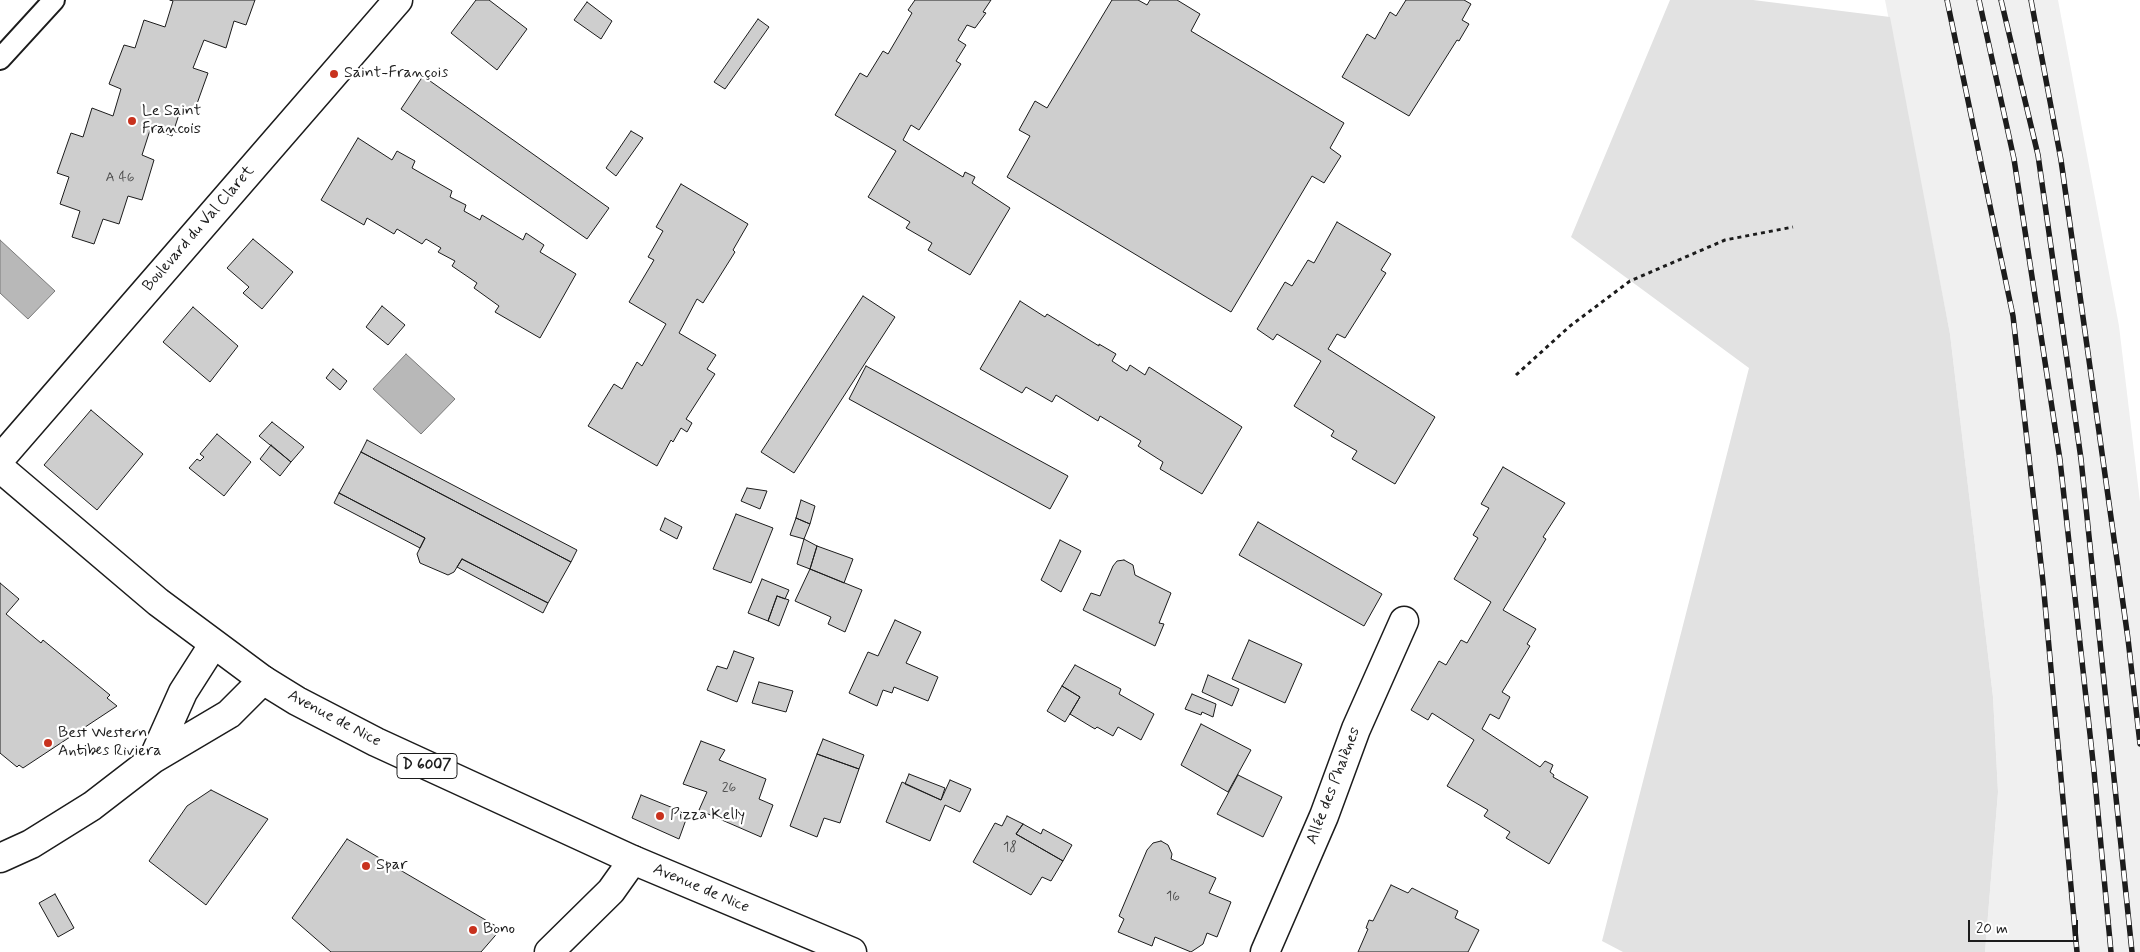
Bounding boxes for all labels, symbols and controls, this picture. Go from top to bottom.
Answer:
place label: Saint-François [344,64,448,84]
marker: Saint-François [328,68,340,80]
place label: Le Saint Francois [142,102,201,140]
marker: Le Saint Francois [126,115,138,127]
street label: Boulevard du Val Claret [139,162,259,296]
house number: A 46 [106,170,134,186]
street label: Avenue de Nice [284,686,384,752]
place label: Best Western Antibes Riviera [58,724,161,762]
street label: Allée des Phalènes [1303,725,1365,847]
marker: Best Western Antibes Riviera [42,737,54,749]
road number: D 6007 [397,754,457,778]
house number: 26 [722,780,736,796]
place label: Pizza Kelly [670,806,745,826]
marker: Pizza Kelly [654,810,666,822]
house number: 18 [1003,840,1017,856]
place label: Spar [376,856,408,876]
marker: Spar [360,860,372,872]
street label: Avenue de Nice [650,860,752,918]
house number: 16 [1166,889,1180,905]
scale bar [1970,910,2080,942]
text: 20 m [1976,919,2008,939]
place label: Bono [483,920,515,940]
marker: Bono [467,924,479,936]

